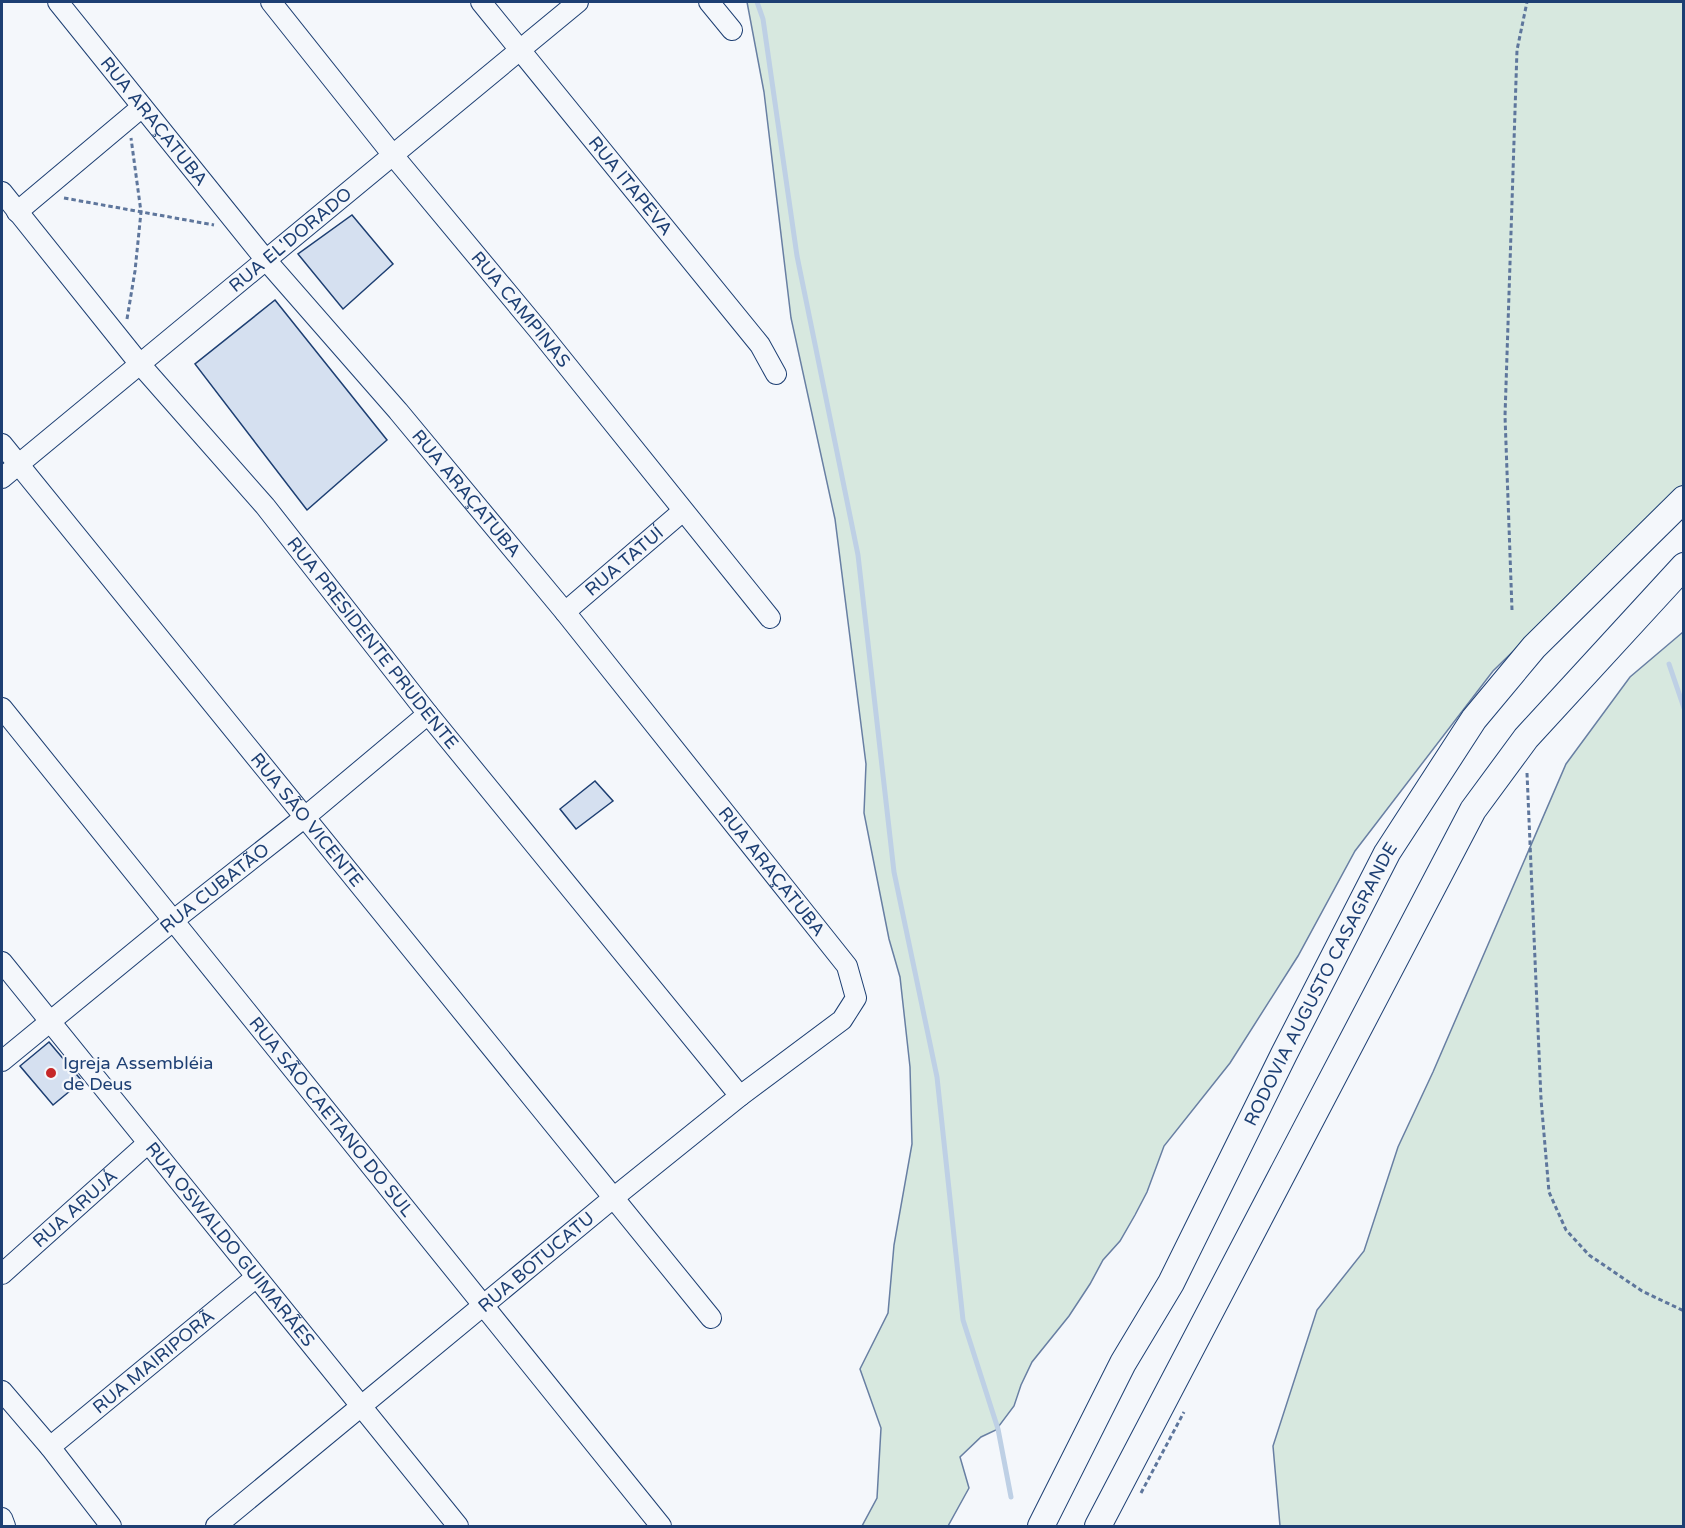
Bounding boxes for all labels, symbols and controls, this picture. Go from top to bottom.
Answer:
street label: RUA ARAÇATUBA [96,52,212,190]
street label: RUA ITAPEVA [584,132,677,240]
street label: RUA EL'DORADO [224,183,356,297]
street label: RUA CAMPINAS [467,247,575,372]
street label: RUA ARAÇATUBA [407,425,526,562]
street label: RUA TATUÍ [581,522,668,601]
street label: RUA PRESIDENTE PRUDENTE [282,532,463,754]
street label: RUA SÃO VICENTE [246,748,368,891]
street label: RUA ARAÇATUBA [714,802,830,941]
street label: RUA CUBATÃO [156,838,274,938]
street label: RODOVIA AUGUSTO CASAGRANDE [1239,838,1402,1129]
street label: RUA SÃO CAETANO DO SUL [244,1012,419,1222]
place label: Igreja Assembléia de Deus [63,1052,213,1095]
marker: Igreja Assembléia de Deus [44,1066,58,1080]
street label: RUA OSWALDO GUIMARÃES [141,1137,320,1351]
street label: RUA ARUJÁ [28,1165,122,1252]
street label: RUA BOTUCATU [473,1207,599,1317]
street label: RUA MAIRIPORÃ [88,1305,219,1418]

